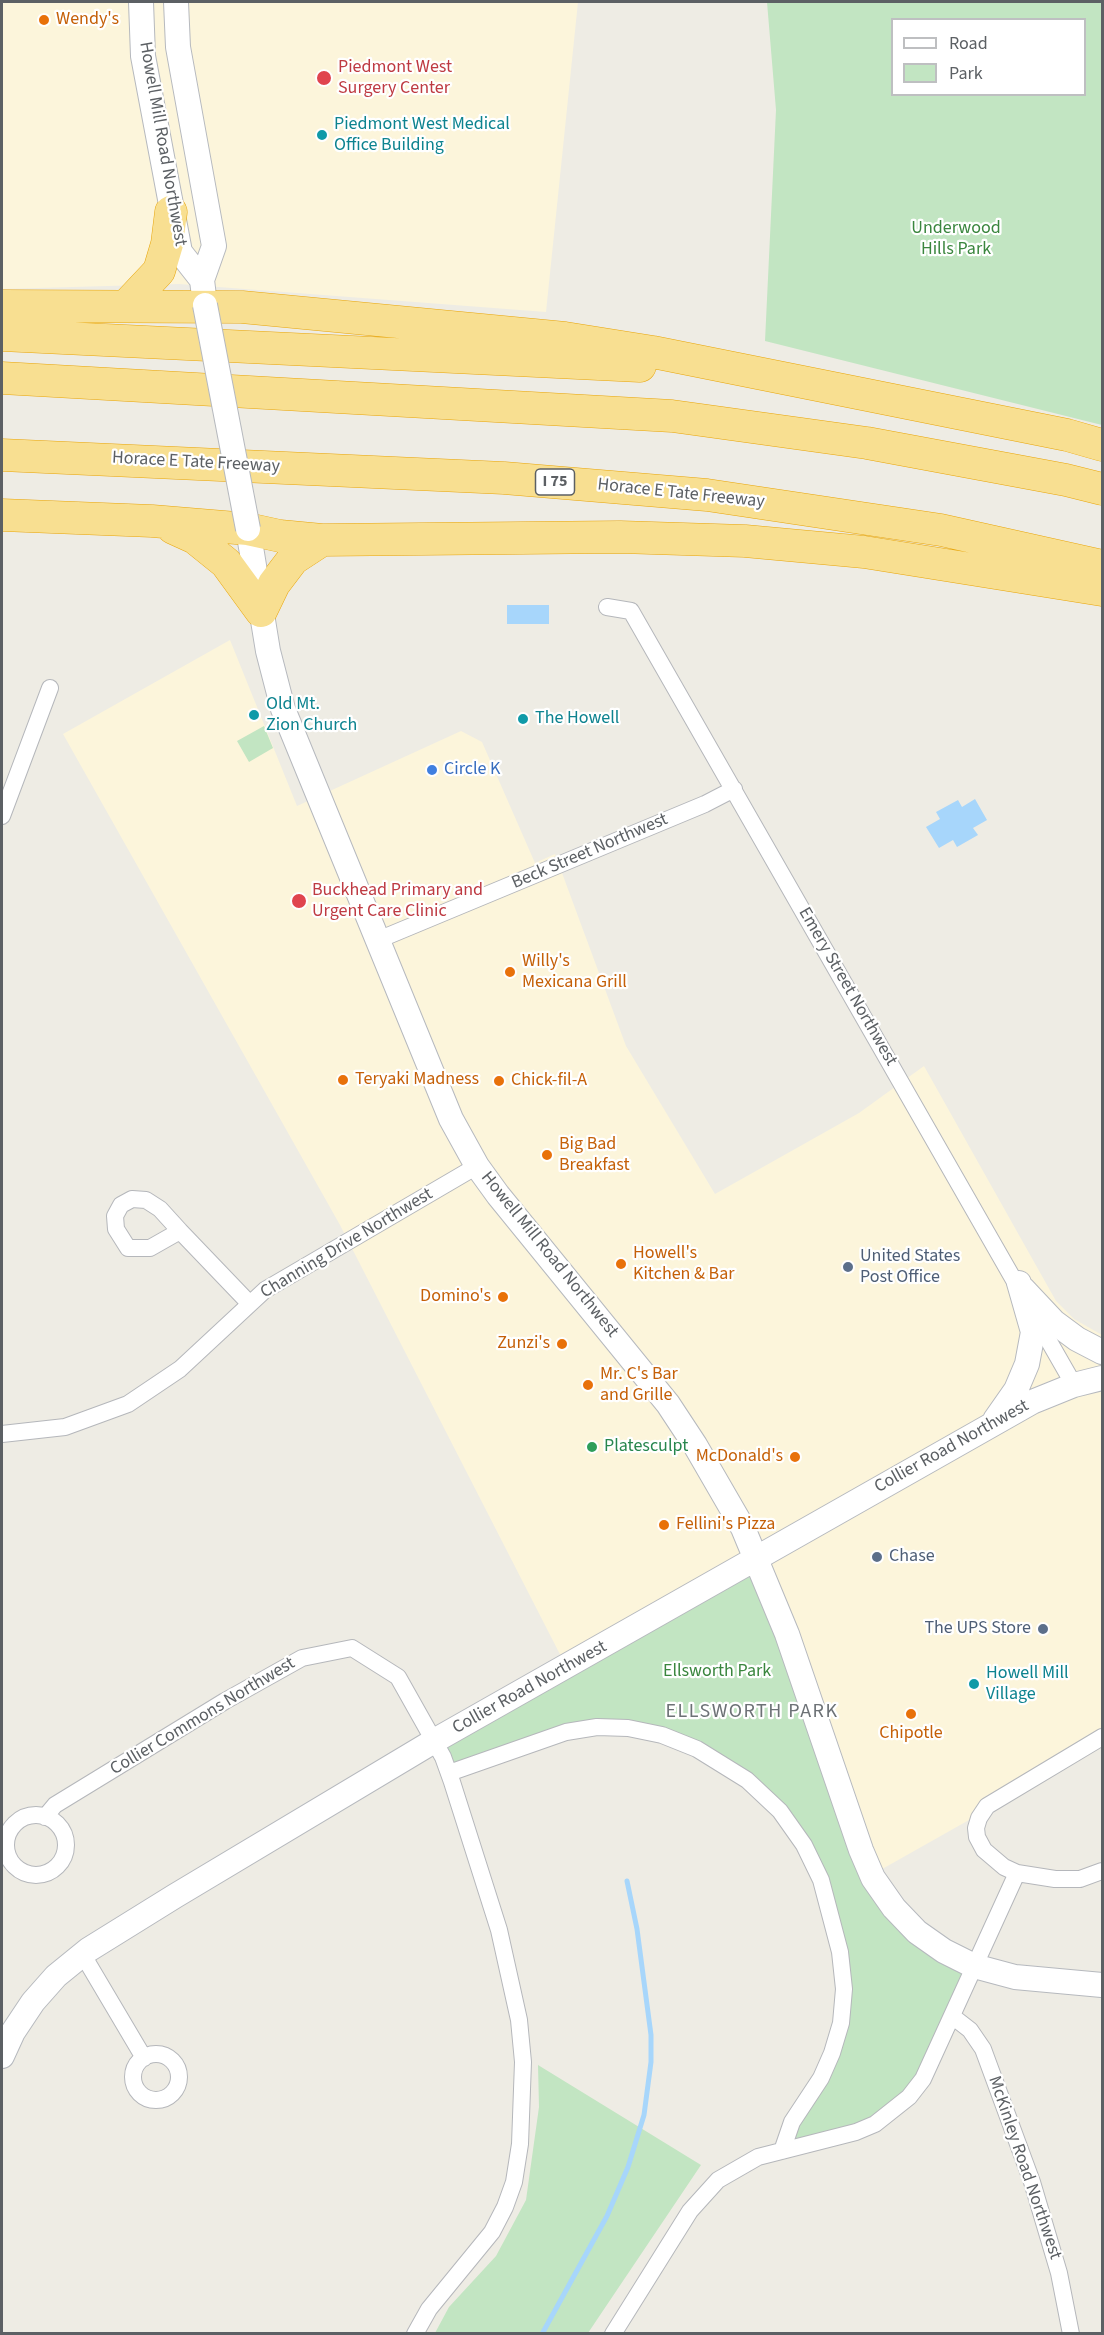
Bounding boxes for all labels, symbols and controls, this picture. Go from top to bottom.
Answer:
place label: Wendy's [56,9,119,31]
marker: Wendy's [37,13,51,27]
legend [891,18,1086,96]
text: Road [949,31,988,56]
street label: Howell Mill Road Northwest [133,40,191,248]
place label: Piedmont West Surgery Center [338,57,452,100]
text: Park [949,61,983,86]
marker: Piedmont West Surgery Center [315,69,333,87]
place label: Piedmont West Medical Office Building [334,114,510,156]
marker: Piedmont West Medical Office Building [315,128,329,142]
park label: Underwood Hills Park [911,218,1001,260]
street label: Horace E Tate Freeway [111,448,281,478]
road number: I 75 [536,469,574,495]
street label: Horace E Tate Freeway [596,474,766,514]
place label: Old Mt. Zion Church [266,694,357,736]
marker: Old Mt. Zion Church [247,708,261,722]
place label: The Howell [535,708,619,730]
marker: The Howell [516,712,530,726]
place label: Circle K [444,759,501,781]
marker: Circle K [425,763,439,777]
street label: Beck Street Northwest [509,809,671,895]
place label: Buckhead Primary and Urgent Care Clinic [312,880,483,922]
marker: Buckhead Primary and Urgent Care Clinic [290,892,308,910]
street label: Emery Street Northwest [793,904,901,1070]
place label: Willy's Mexicana Grill [522,951,627,994]
marker: Willy's Mexicana Grill [503,965,517,979]
place label: Teryaki Madness [355,1069,479,1091]
place label: Chick-fil-A [511,1070,587,1092]
marker: Teryaki Madness [336,1073,350,1087]
marker: Chick-fil-A [492,1074,506,1088]
place label: Big Bad Breakfast [559,1134,630,1176]
marker: Big Bad Breakfast [540,1148,554,1162]
street label: Howell Mill Road Northwest [475,1168,623,1342]
street label: Channing Drive Northwest [257,1184,437,1304]
place label: Howell's Kitchen & Bar [633,1243,735,1286]
place label: United States Post Office [860,1246,960,1288]
marker: Howell's Kitchen & Bar [614,1257,628,1271]
marker: United States Post Office [841,1260,855,1274]
place label: Domino's [420,1286,491,1308]
marker: Domino's [496,1290,510,1304]
place label: Zunzi's [497,1333,550,1355]
marker: Zunzi's [555,1337,569,1351]
place label: Mr. C's Bar and Grille [600,1364,678,1406]
marker: Mr. C's Bar and Grille [581,1378,595,1392]
street label: Collier Road Northwest [871,1396,1033,1498]
place label: Platesculpt [604,1436,688,1458]
marker: Platesculpt [585,1440,599,1454]
place label: McDonald's [696,1446,783,1468]
marker: McDonald's [788,1450,802,1464]
place label: Fellini's Pizza [676,1514,775,1536]
marker: Fellini's Pizza [657,1518,671,1532]
place label: Chase [889,1546,935,1568]
marker: Chase [870,1550,884,1564]
place label: The UPS Store [924,1618,1031,1640]
marker: The UPS Store [1036,1622,1050,1636]
street label: Collier Road Northwest [449,1637,611,1739]
street label: Collier Commons Northwest [107,1653,299,1781]
park label: Ellsworth Park [663,1661,771,1683]
place label: Howell Mill Village [986,1663,1069,1706]
marker: Howell Mill Village [967,1677,981,1691]
district label: ELLSWORTH PARK [665,1701,839,1725]
marker: Chipotle [904,1707,918,1721]
place label: Chipotle [879,1723,943,1745]
street label: McKinley Road Northwest [982,2074,1066,2262]

